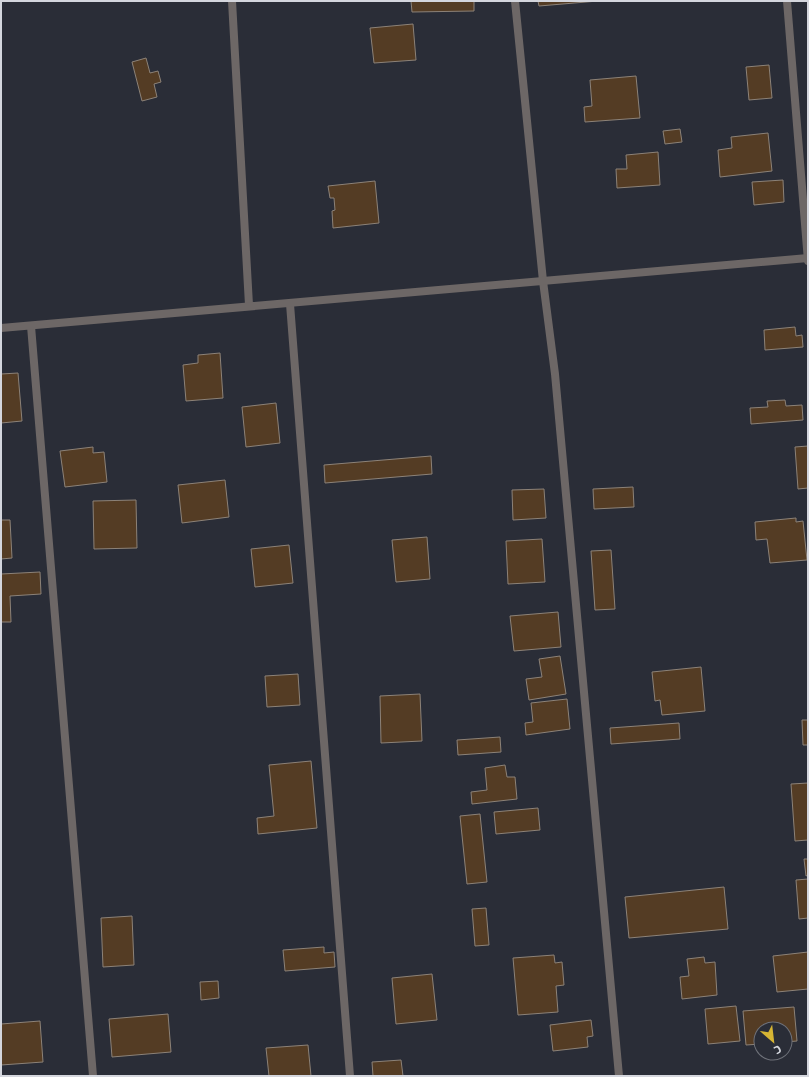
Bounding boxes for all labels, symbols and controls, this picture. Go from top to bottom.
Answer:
north arrow [753,1021,793,1061]
text: С [772,1043,784,1058]

